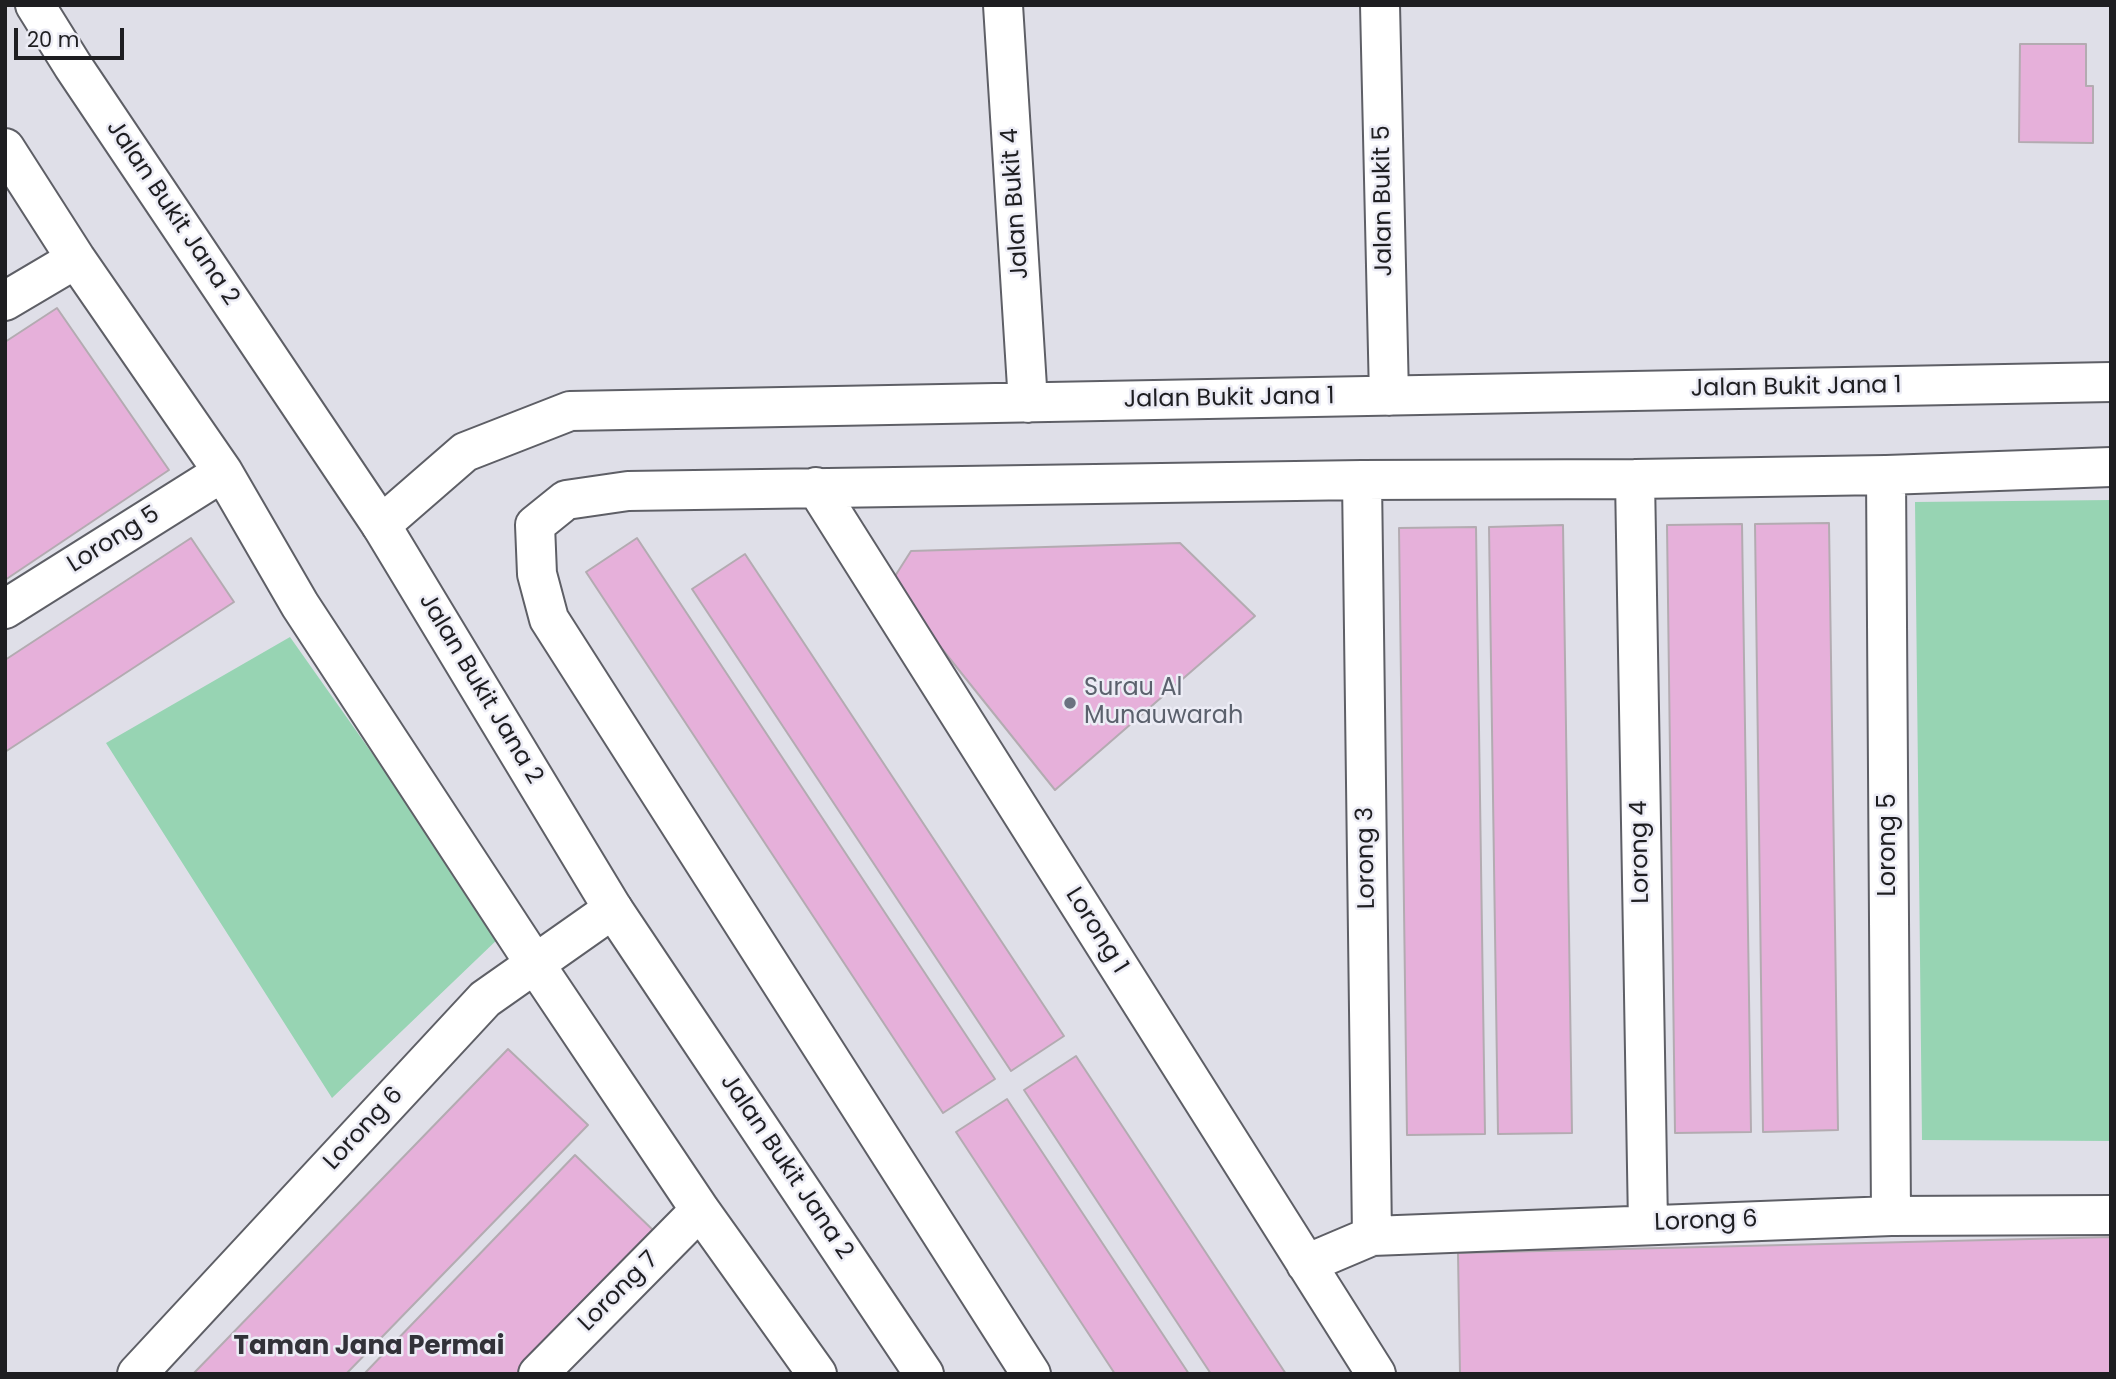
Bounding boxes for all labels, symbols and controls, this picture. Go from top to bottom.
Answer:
scale bar [18,14,128,58]
text: 20 m [27,25,80,54]
street label: Jalan Bukit Jana 2 [99,115,245,311]
street label: Jalan Bukit 5 [1368,125,1400,277]
street label: Jalan Bukit 4 [996,127,1036,281]
street label: Jalan Bukit Jana 1 [1690,372,1902,404]
street label: Jalan Bukit Jana 1 [1123,383,1335,415]
street label: Lorong 5 [63,500,165,580]
street label: Jalan Bukit Jana 2 [412,589,548,789]
place label: Surau Al Munauwarah [1084,675,1243,731]
marker: Surau Al Munauwarah [1062,695,1078,711]
street label: Lorong 5 [1875,793,1903,897]
street label: Lorong 4 [1626,800,1656,904]
street label: Lorong 3 [1352,807,1382,909]
street label: Lorong 1 [1058,883,1134,979]
street label: Jalan Bukit Jana 2 [713,1069,859,1265]
street label: Lorong 6 [318,1081,410,1177]
street label: Lorong 6 [1654,1206,1758,1238]
street label: Lorong 7 [573,1246,665,1338]
district label: Taman Jana Permai [234,1331,504,1363]

